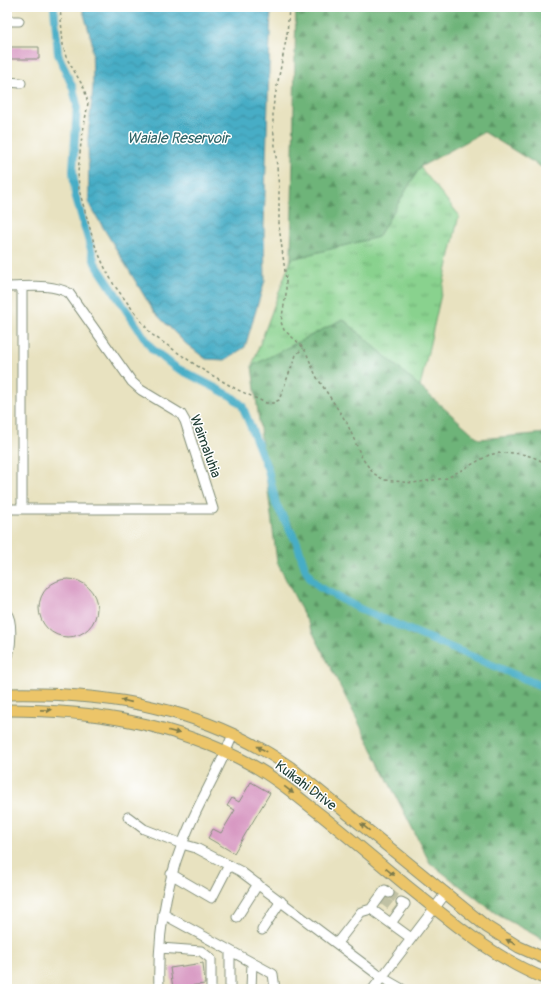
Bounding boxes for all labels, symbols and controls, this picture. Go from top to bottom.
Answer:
water label: Waiale Reservoir [127,129,231,148]
street label: Waimaluhia [186,412,225,480]
one-way arrow [120,698,132,704]
one-way arrow [40,707,53,713]
one-way arrow [167,730,180,736]
one-way arrow [256,745,267,752]
street label: Kuikahi Drive [272,757,340,814]
one-way arrow [284,786,295,794]
one-way arrow [359,823,370,832]
one-way arrow [385,867,396,876]
one-way arrow [505,939,517,946]

